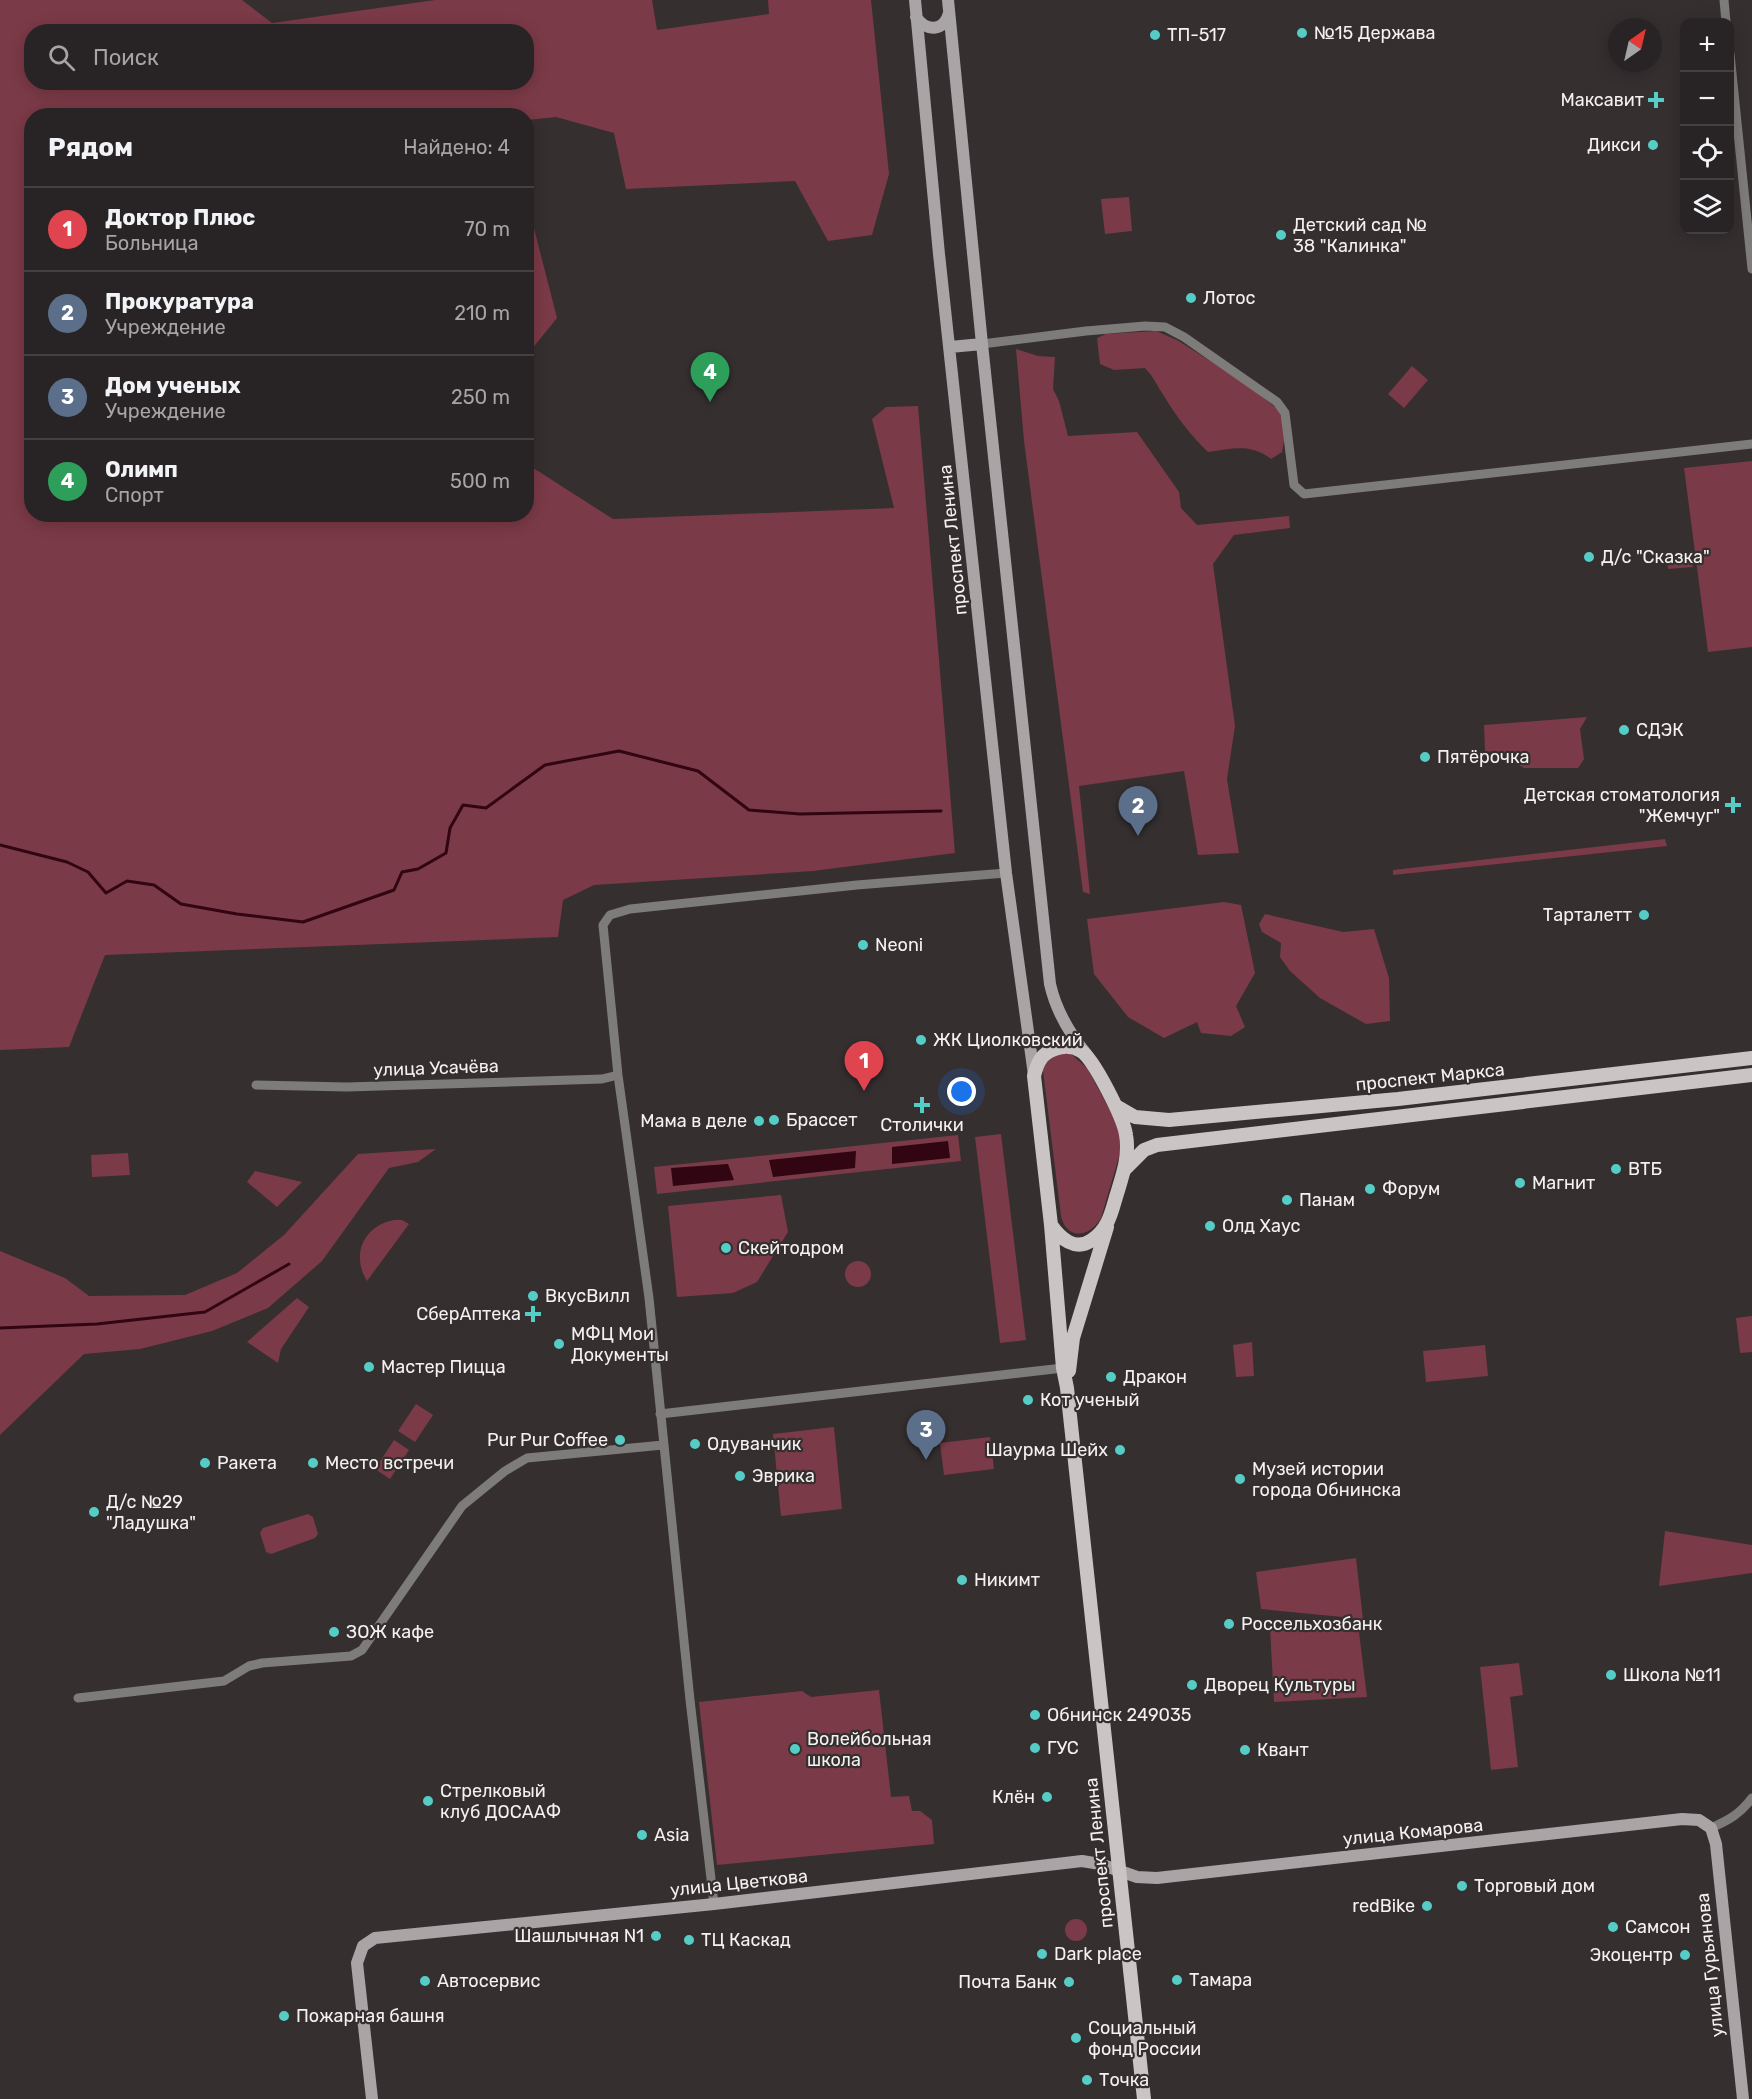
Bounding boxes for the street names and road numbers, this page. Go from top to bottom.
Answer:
street label: проспект Ленина [934,464,972,616]
street label: улица Усачёва [373,1055,499,1081]
street label: проспект Маркса [1354,1058,1506,1096]
street label: проспект Ленина [1080,1777,1118,1929]
street label: улица Комарова [1342,1814,1484,1850]
street label: улица Цветкова [669,1865,809,1901]
street label: улица Гурьянова [1691,1892,1729,2038]

